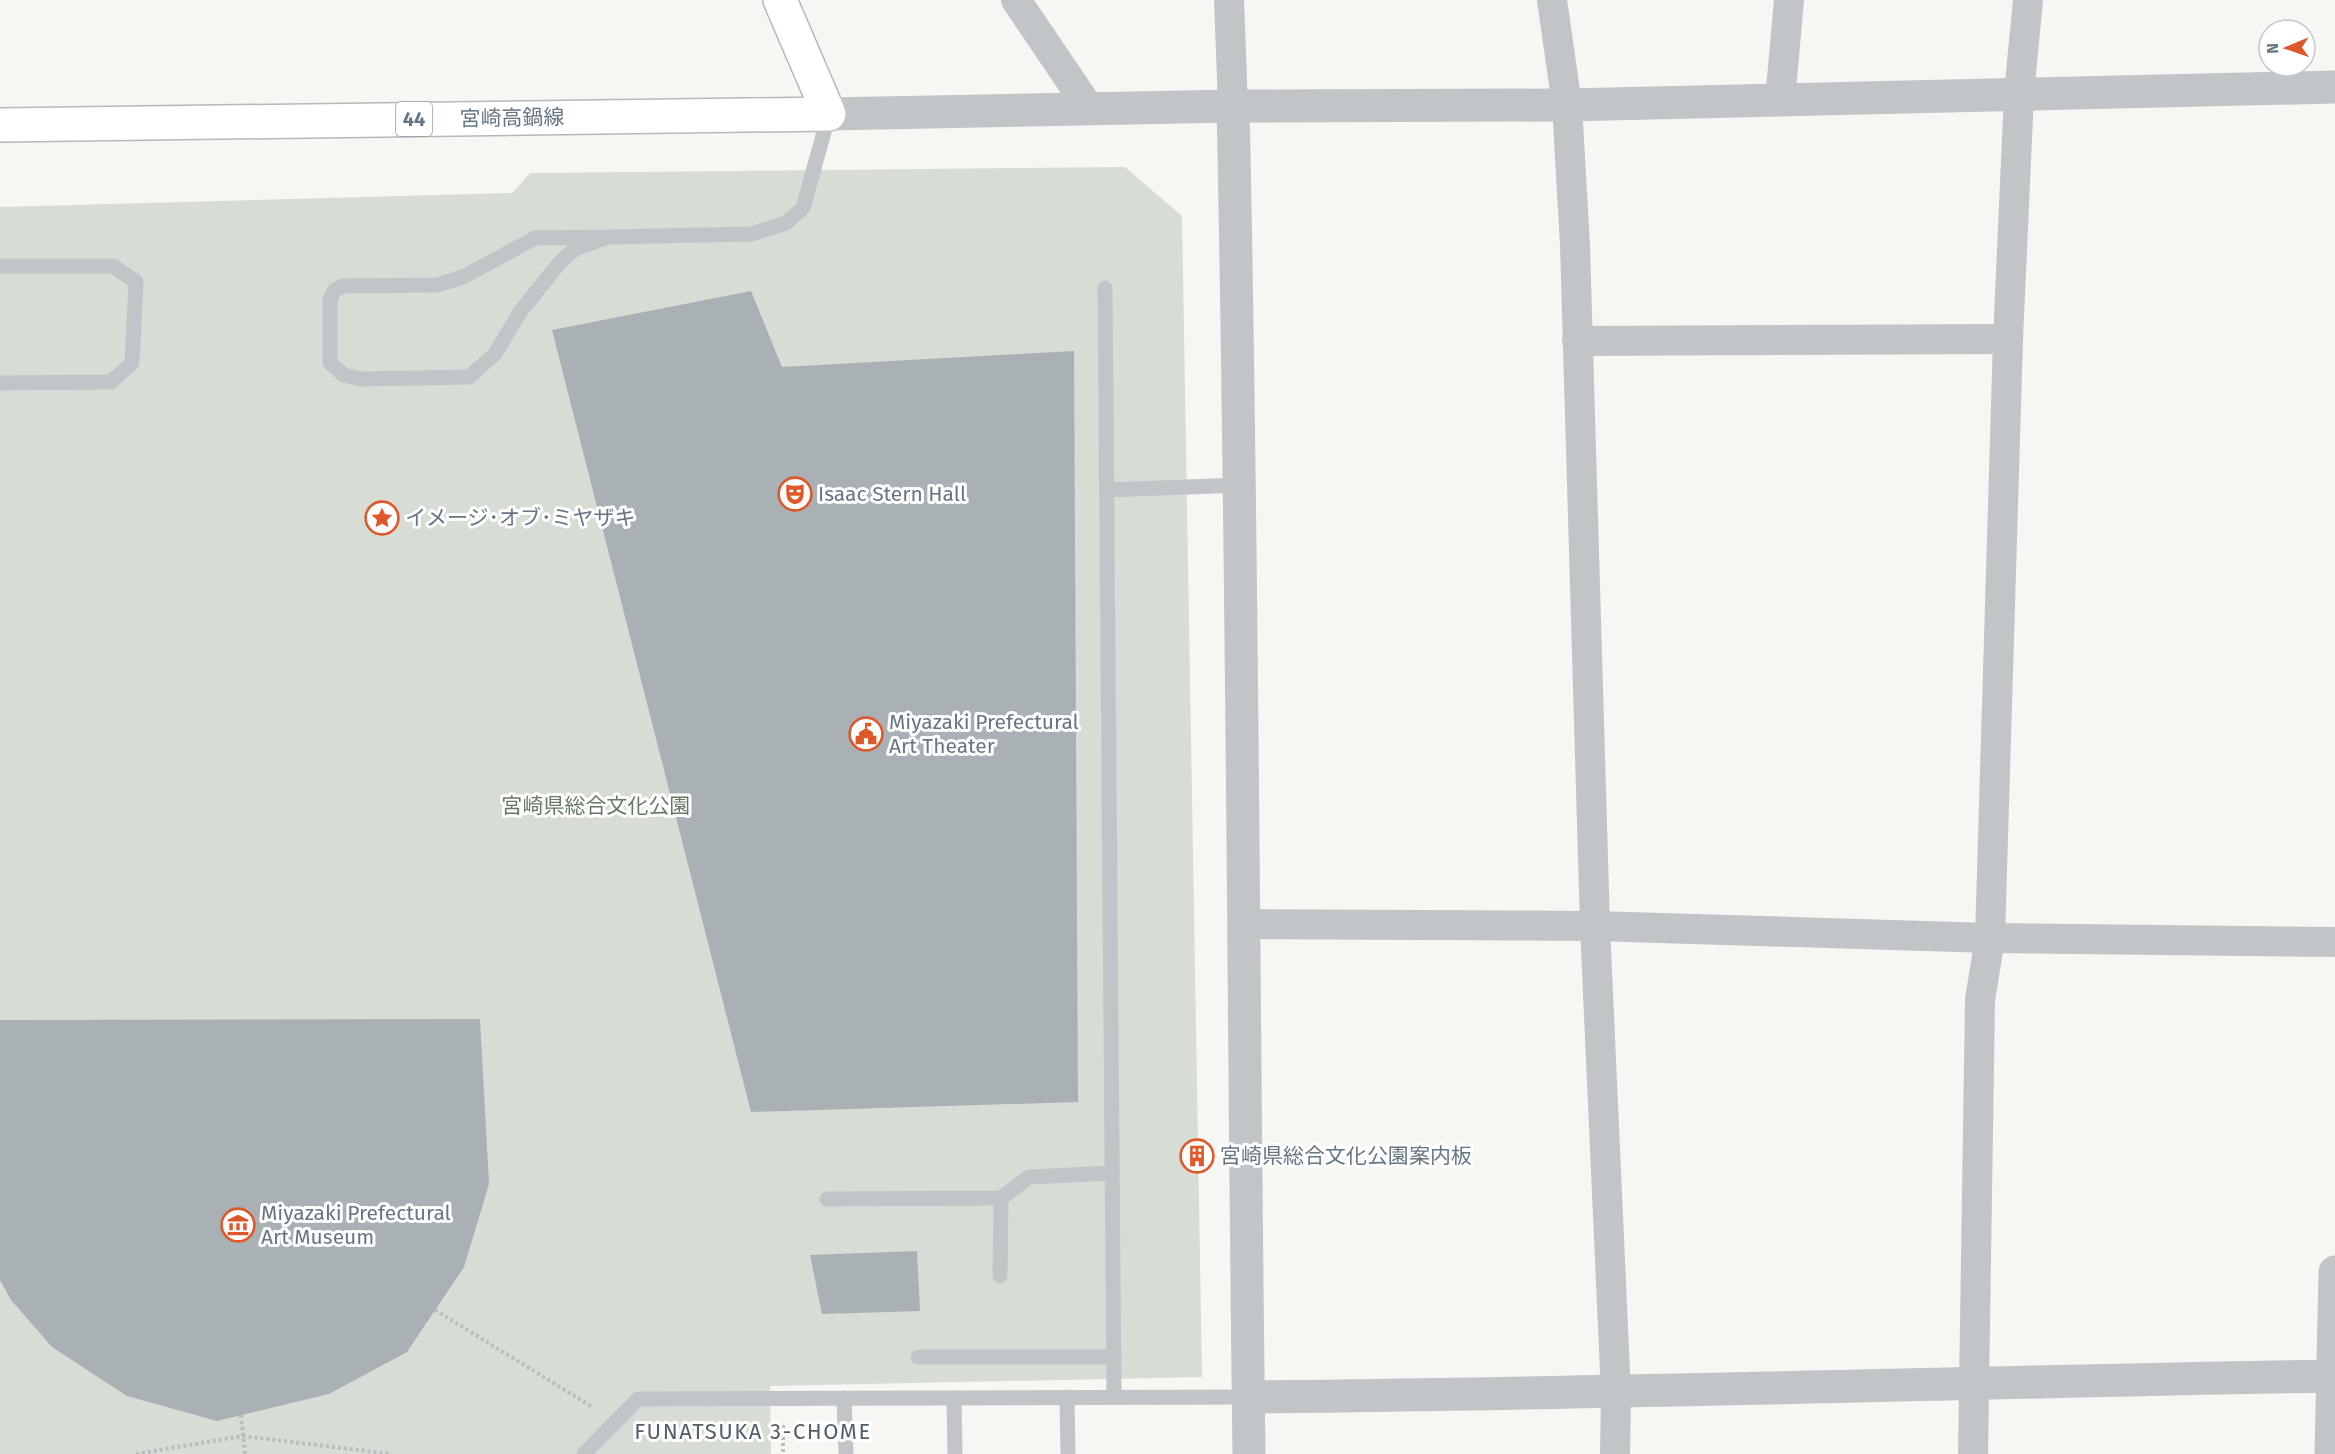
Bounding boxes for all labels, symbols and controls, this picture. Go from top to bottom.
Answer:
north arrow [2257,18,2317,78]
text: N [2263,43,2282,54]
road number: 44 [396,102,432,136]
street label: 宮崎高鍋線 [459,104,565,132]
theatre icon: Isaac Stern Hall [777,476,813,512]
place label: Isaac Stern Hall [818,481,966,507]
place icon: イメージ･オブ･ミヤザキ [364,500,400,536]
place label: イメージ･オブ･ミヤザキ [405,505,636,531]
place label: Miyazaki Prefectural Art Theater [889,709,1079,759]
public building icon: Miyazaki Prefectural Art Theater [848,716,884,752]
park label: 宮崎県総合文化公園 [502,793,691,819]
building icon: 宮崎県総合文化公園案内板 [1179,1138,1215,1174]
place label: 宮崎県総合文化公園案内板 [1220,1143,1472,1169]
place label: Miyazaki Prefectural Art Museum [261,1200,451,1250]
museum icon: Miyazaki Prefectural Art Museum [220,1207,256,1243]
district label: FUNATSUKA 3-CHOME [634,1418,872,1445]

